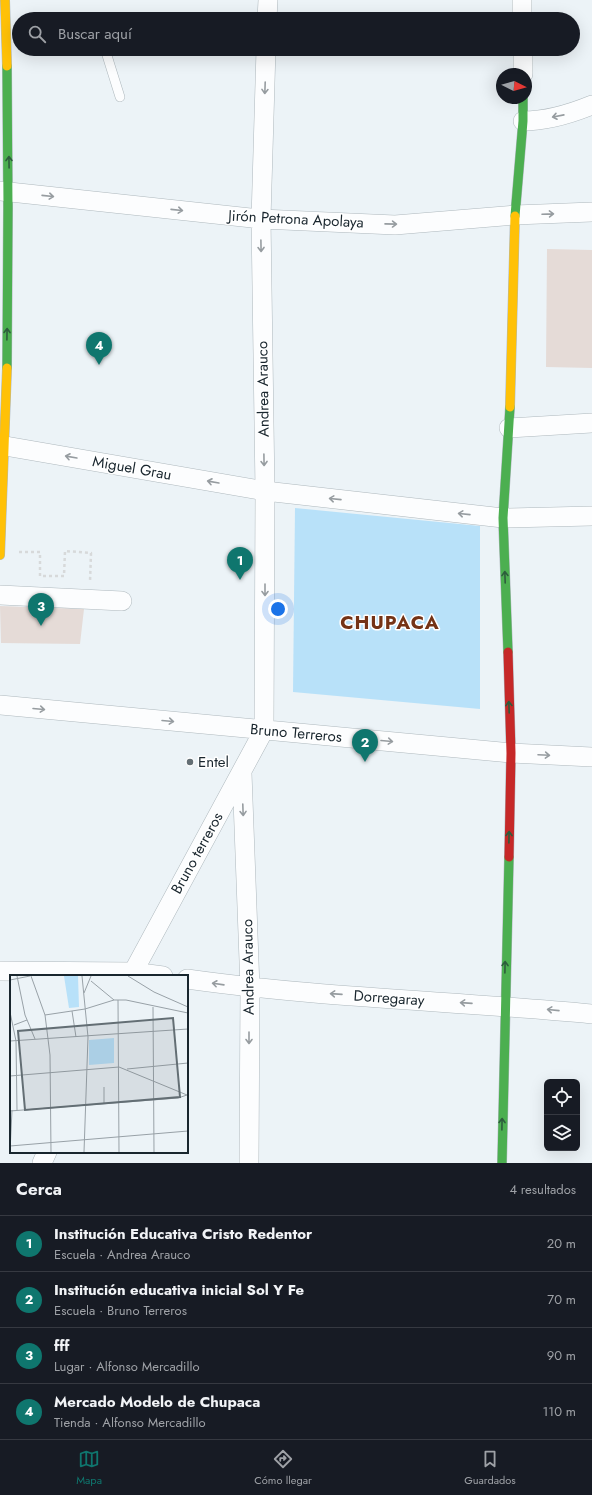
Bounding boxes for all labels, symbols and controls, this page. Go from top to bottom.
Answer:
search box [12,12,580,56]
icon: search [26,23,48,45]
text: Buscar aquí [58,23,132,45]
north arrow [496,68,532,104]
one-way arrow [261,81,269,94]
one-way arrow [552,112,565,120]
one-way arrow [5,156,13,169]
one-way arrow [41,192,54,199]
street label: Jirón Petrona Apolaya [226,204,364,234]
one-way arrow [170,206,183,214]
one-way arrow [541,210,554,217]
one-way arrow [384,221,397,228]
one-way arrow [257,239,265,252]
one-way arrow [3,328,11,341]
pin: 4 [86,332,112,365]
street label: Andrea Arauco [251,341,275,437]
street label: Miguel Grau [91,450,173,486]
one-way arrow [65,453,78,461]
one-way arrow [261,453,268,466]
one-way arrow [207,478,220,486]
one-way arrow [329,495,342,503]
one-way arrow [458,510,471,517]
pin: 1 [227,547,253,580]
one-way arrow [501,571,509,584]
one-way arrow [261,583,269,596]
pin: 3 [28,593,54,626]
your location [268,599,288,619]
district label: CHUPACA [340,609,440,636]
one-way arrow [506,701,513,714]
one-way arrow [32,705,45,713]
one-way arrow [161,717,174,725]
street label: Bruno Terreros [249,718,343,748]
pin: 2 [352,729,378,762]
one-way arrow [380,737,393,745]
place label: Entel [198,751,229,773]
one-way arrow [537,751,550,758]
marker: Entel [185,757,195,767]
one-way arrow [239,803,247,816]
street label: Bruno terreros [166,808,228,898]
one-way arrow [505,831,513,844]
street label: Andrea Arauco [236,919,260,1015]
one-way arrow [502,961,509,974]
inset map [10,975,188,1153]
one-way arrow [212,980,225,988]
street label: Dorregaray [353,985,425,1011]
one-way arrow [330,991,343,998]
one-way arrow [460,1000,473,1007]
one-way arrow [547,1007,560,1014]
one-way arrow [245,1031,253,1044]
map controls [544,1079,580,1151]
button: locate [544,1079,580,1115]
button: layers [544,1115,580,1151]
one-way arrow [499,1118,506,1131]
text: Cerca [16,1177,62,1201]
text: 4 resultados [509,1180,576,1199]
text: Institución Educativa Cristo Redentor [54,1223,312,1245]
text: 1 [26,1234,32,1253]
text: 20 m [547,1234,576,1253]
text: Escuela · Andrea Arauco [54,1245,190,1264]
text: Institución educativa inicial Sol Y Fe [54,1279,304,1301]
text: 2 [25,1290,33,1309]
text: 70 m [547,1290,576,1309]
text: Escuela · Bruno Terreros [54,1301,187,1320]
text: fff [54,1335,69,1357]
text: 3 [25,1346,33,1365]
text: 90 m [547,1346,576,1365]
text: Lugar · Alfonso Mercadillo [54,1357,200,1376]
text: Mercado Modelo de Chupaca [54,1391,260,1413]
text: 4 [24,1402,34,1421]
text: 110 m [542,1402,576,1421]
text: Tienda · Alfonso Mercadillo [54,1413,206,1432]
tab: Mapa [76,1448,102,1488]
tab: Cómo llegar [254,1448,312,1488]
tab: Guardados [464,1448,516,1488]

